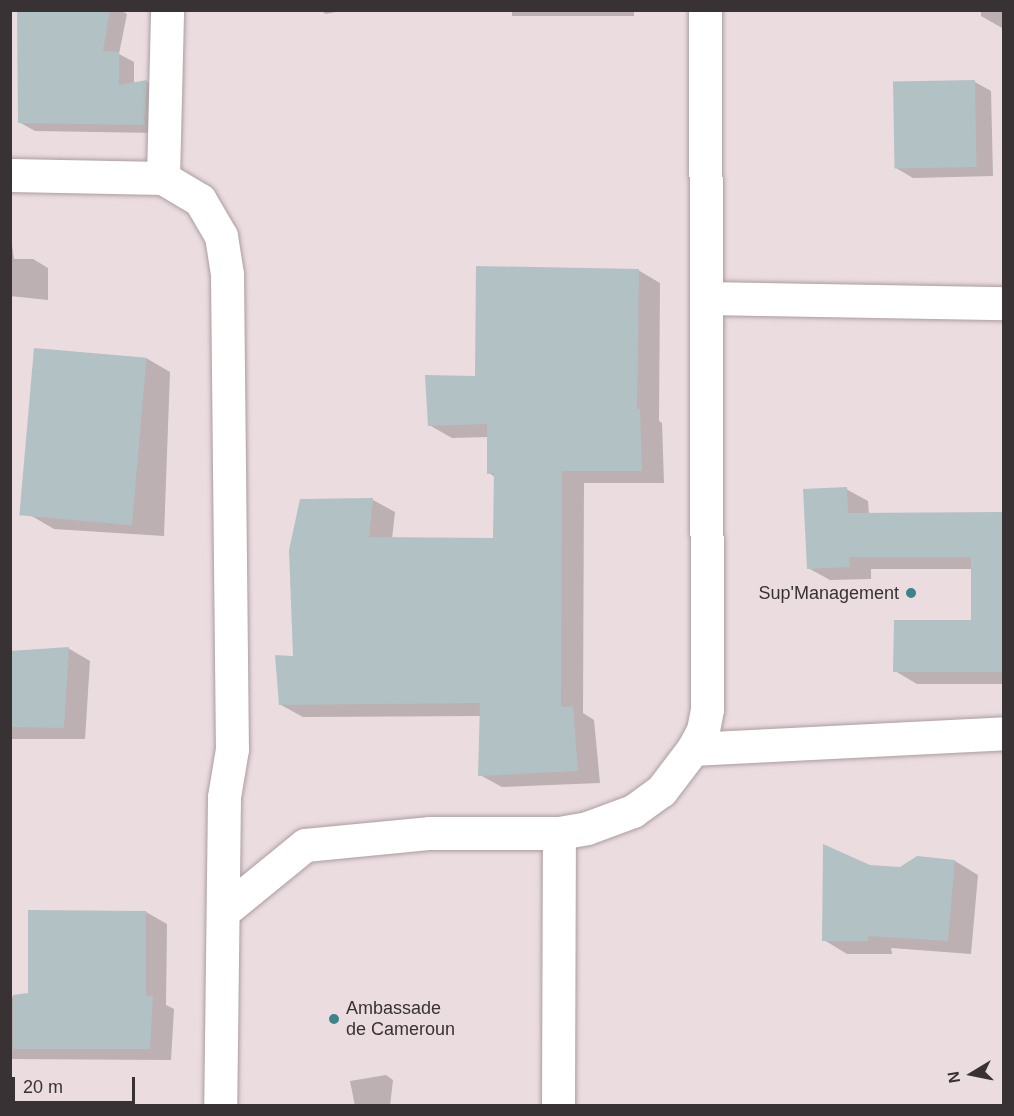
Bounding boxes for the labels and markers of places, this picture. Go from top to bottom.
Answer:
place label: Sup'Management [758,582,899,604]
marker: Sup'Management [904,586,918,600]
place label: Ambassade de Cameroun [346,998,455,1040]
marker: Ambassade de Cameroun [327,1012,341,1026]

